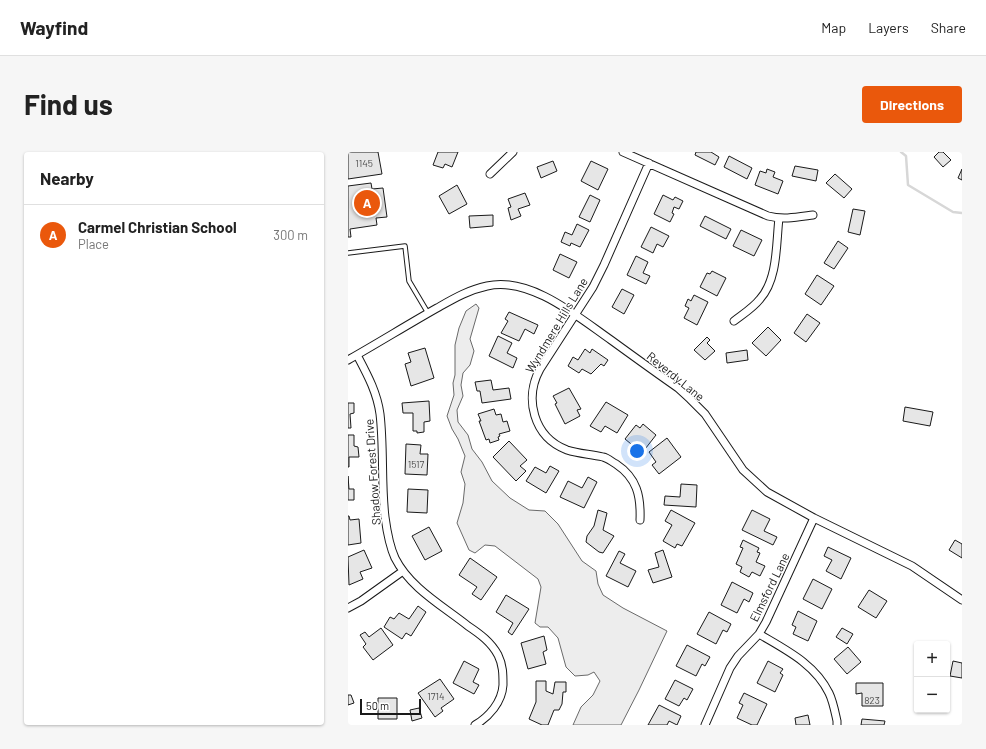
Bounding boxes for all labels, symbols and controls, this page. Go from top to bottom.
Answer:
text: Wayfind [20,16,88,39]
text: Map [821,19,846,36]
text: Layers [868,19,909,36]
text: Share [931,19,966,36]
button: Directions [862,86,962,123]
text: Find us [24,87,113,121]
house number: 1145 [355,157,373,169]
text: Nearby [40,168,94,188]
pin: A [354,188,380,218]
text: Carmel Christian School [78,218,237,236]
text: A [49,227,57,243]
text: 300 m [273,227,308,243]
text: Place [78,236,109,252]
street label: Wyndmere Hills Lane [522,275,590,375]
street label: Reverdy Lane [644,349,708,403]
street label: Shadow Forest Drive [361,419,383,525]
your location [627,441,647,461]
house number: 1517 [408,458,425,470]
street label: Elmsford Lane [746,550,792,624]
map controls [914,641,950,713]
button: + [914,641,950,677]
button: − [914,677,950,713]
house number: 1714 [427,690,445,702]
house number: 823 [864,694,880,706]
scale bar [360,697,421,716]
text: 50 m [366,699,389,712]

